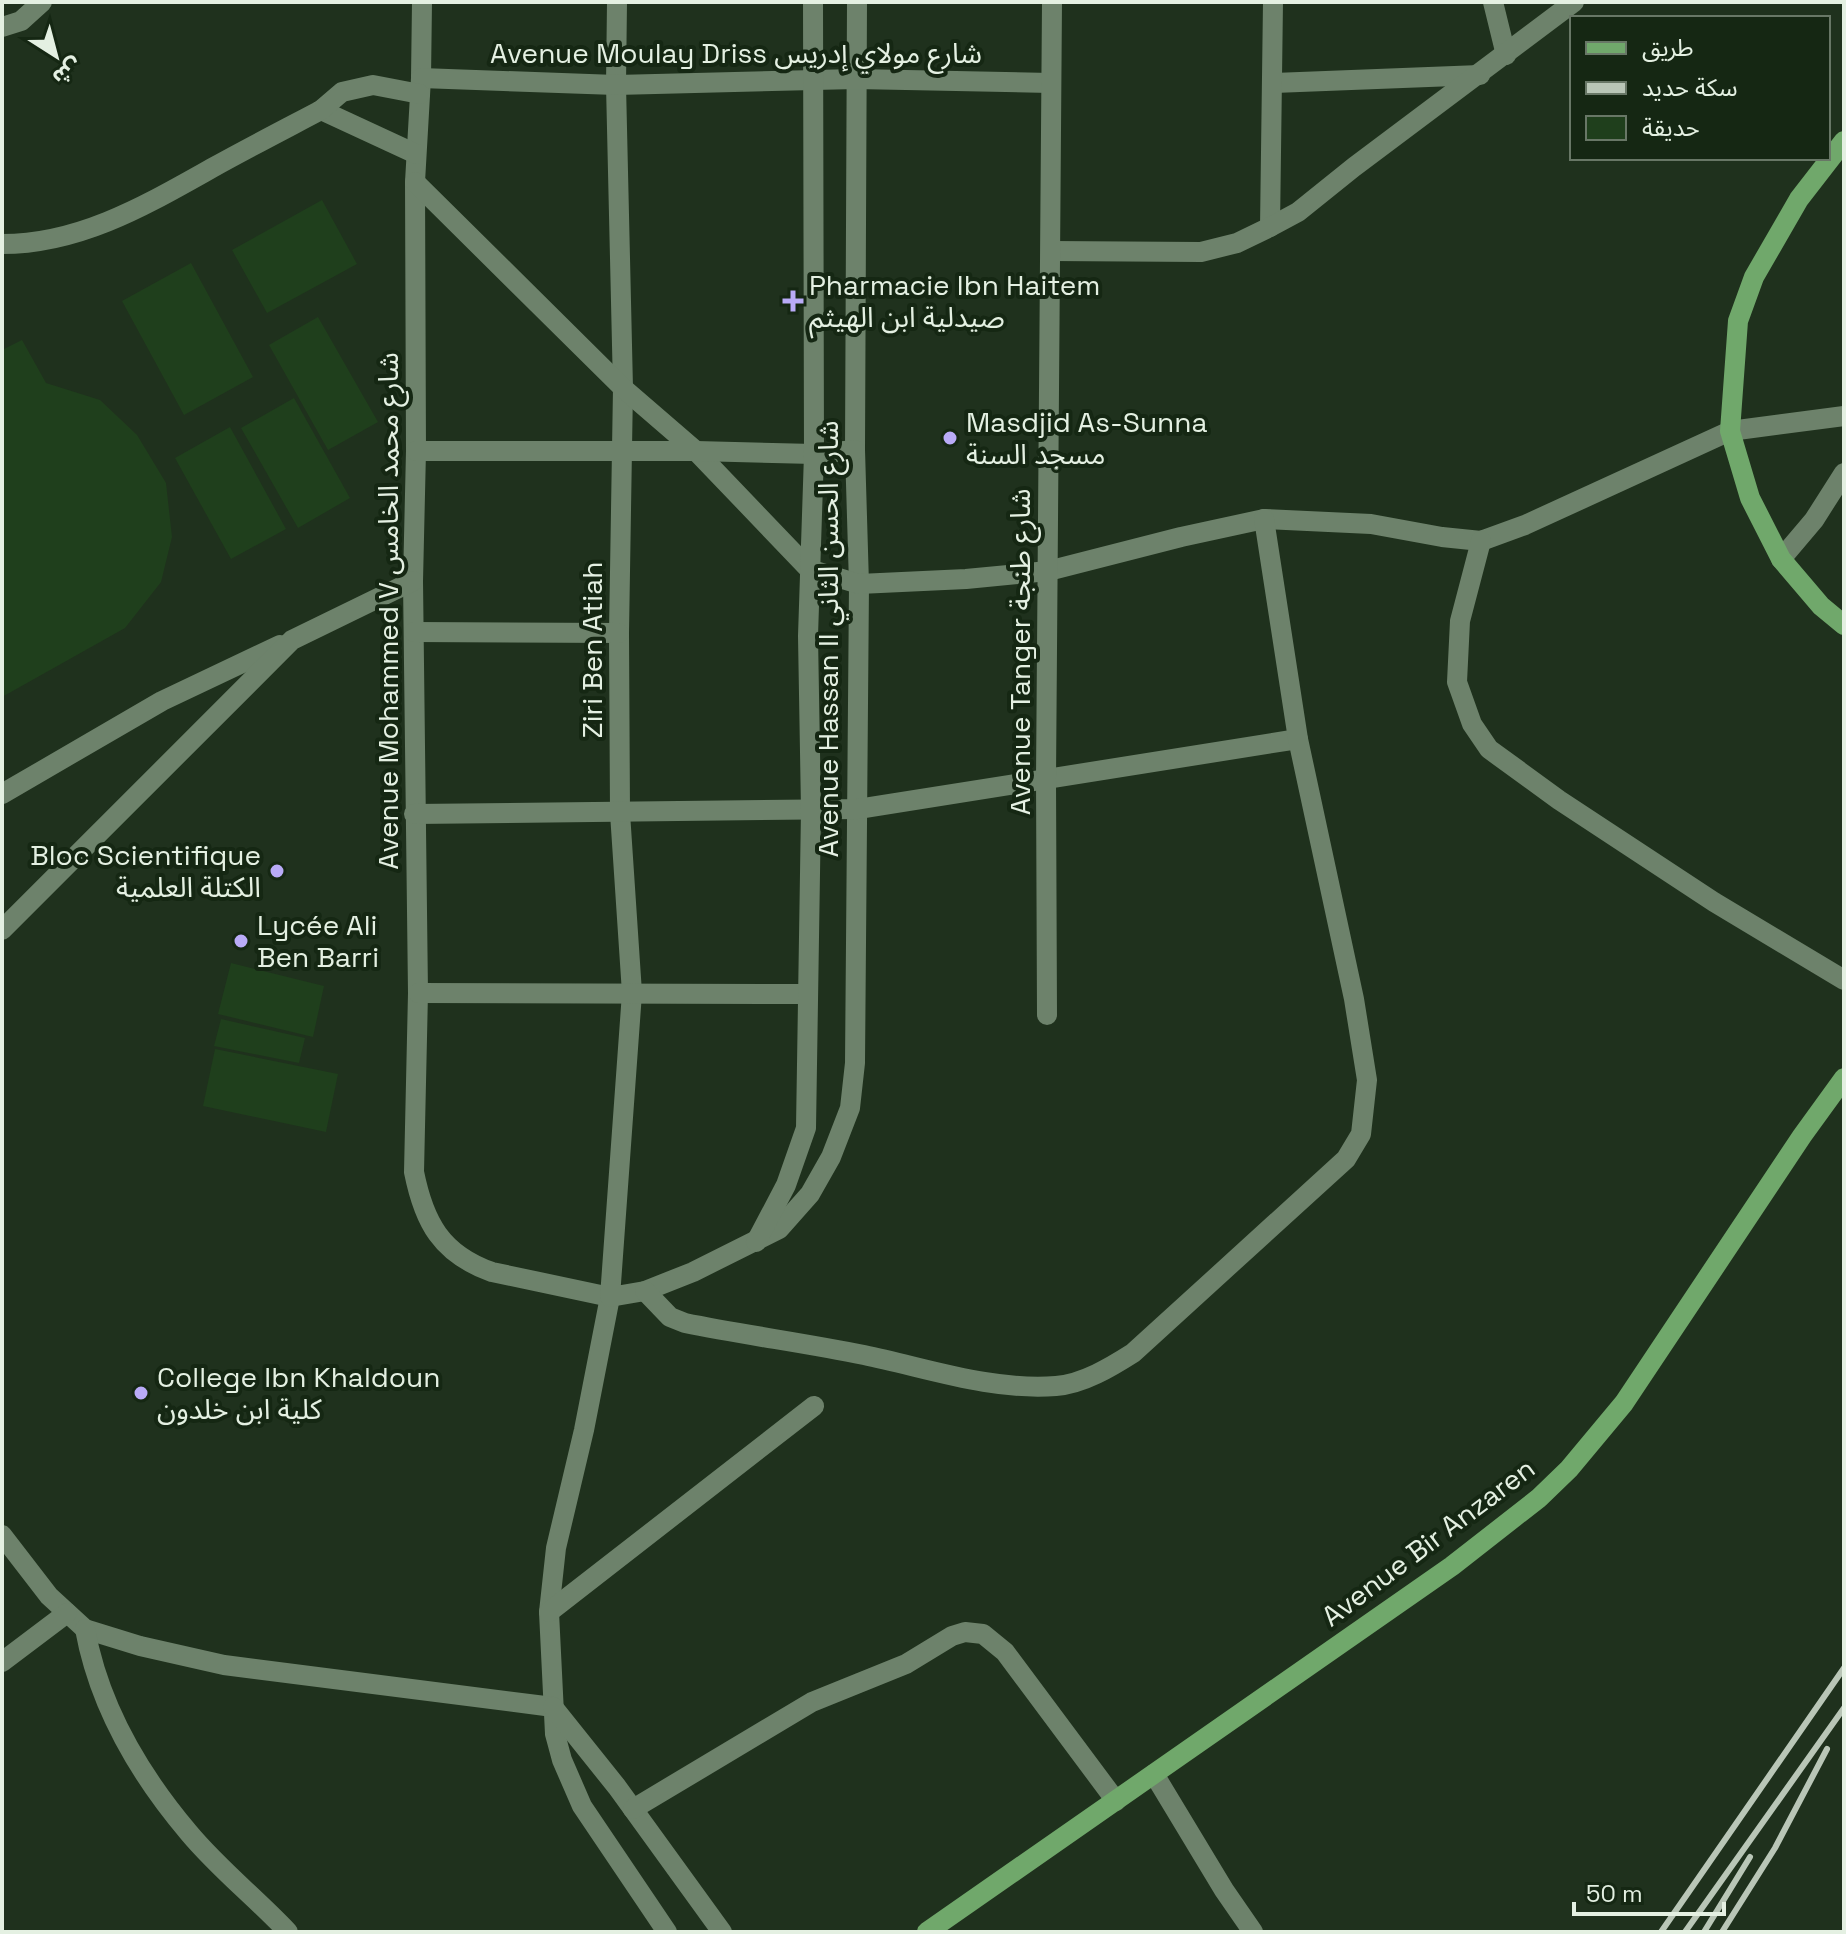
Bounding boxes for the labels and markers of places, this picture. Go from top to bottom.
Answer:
place label: Pharmacie Ibn Haitem صيدلية ابن الهيثم [809,267,1100,339]
marker: Pharmacie Ibn Haitem صيدلية ابن الهيثم [784,292,802,310]
place label: Masdjid As-Sunna مسجد السنة [966,404,1208,472]
marker: Masdjid As-Sunna مسجد السنة [941,429,959,447]
place label: Bloc Scientifique الكتلة العلمية [30,837,261,905]
marker: Bloc Scientifique الكتلة العلمية [268,862,286,880]
place label: Lycée Ali Ben Barri [257,907,379,975]
marker: Lycée Ali Ben Barri [232,932,250,950]
place label: College Ibn Khaldoun كلية ابن خلدون [157,1359,440,1427]
marker: College Ibn Khaldoun كلية ابن خلدون [132,1384,150,1402]

